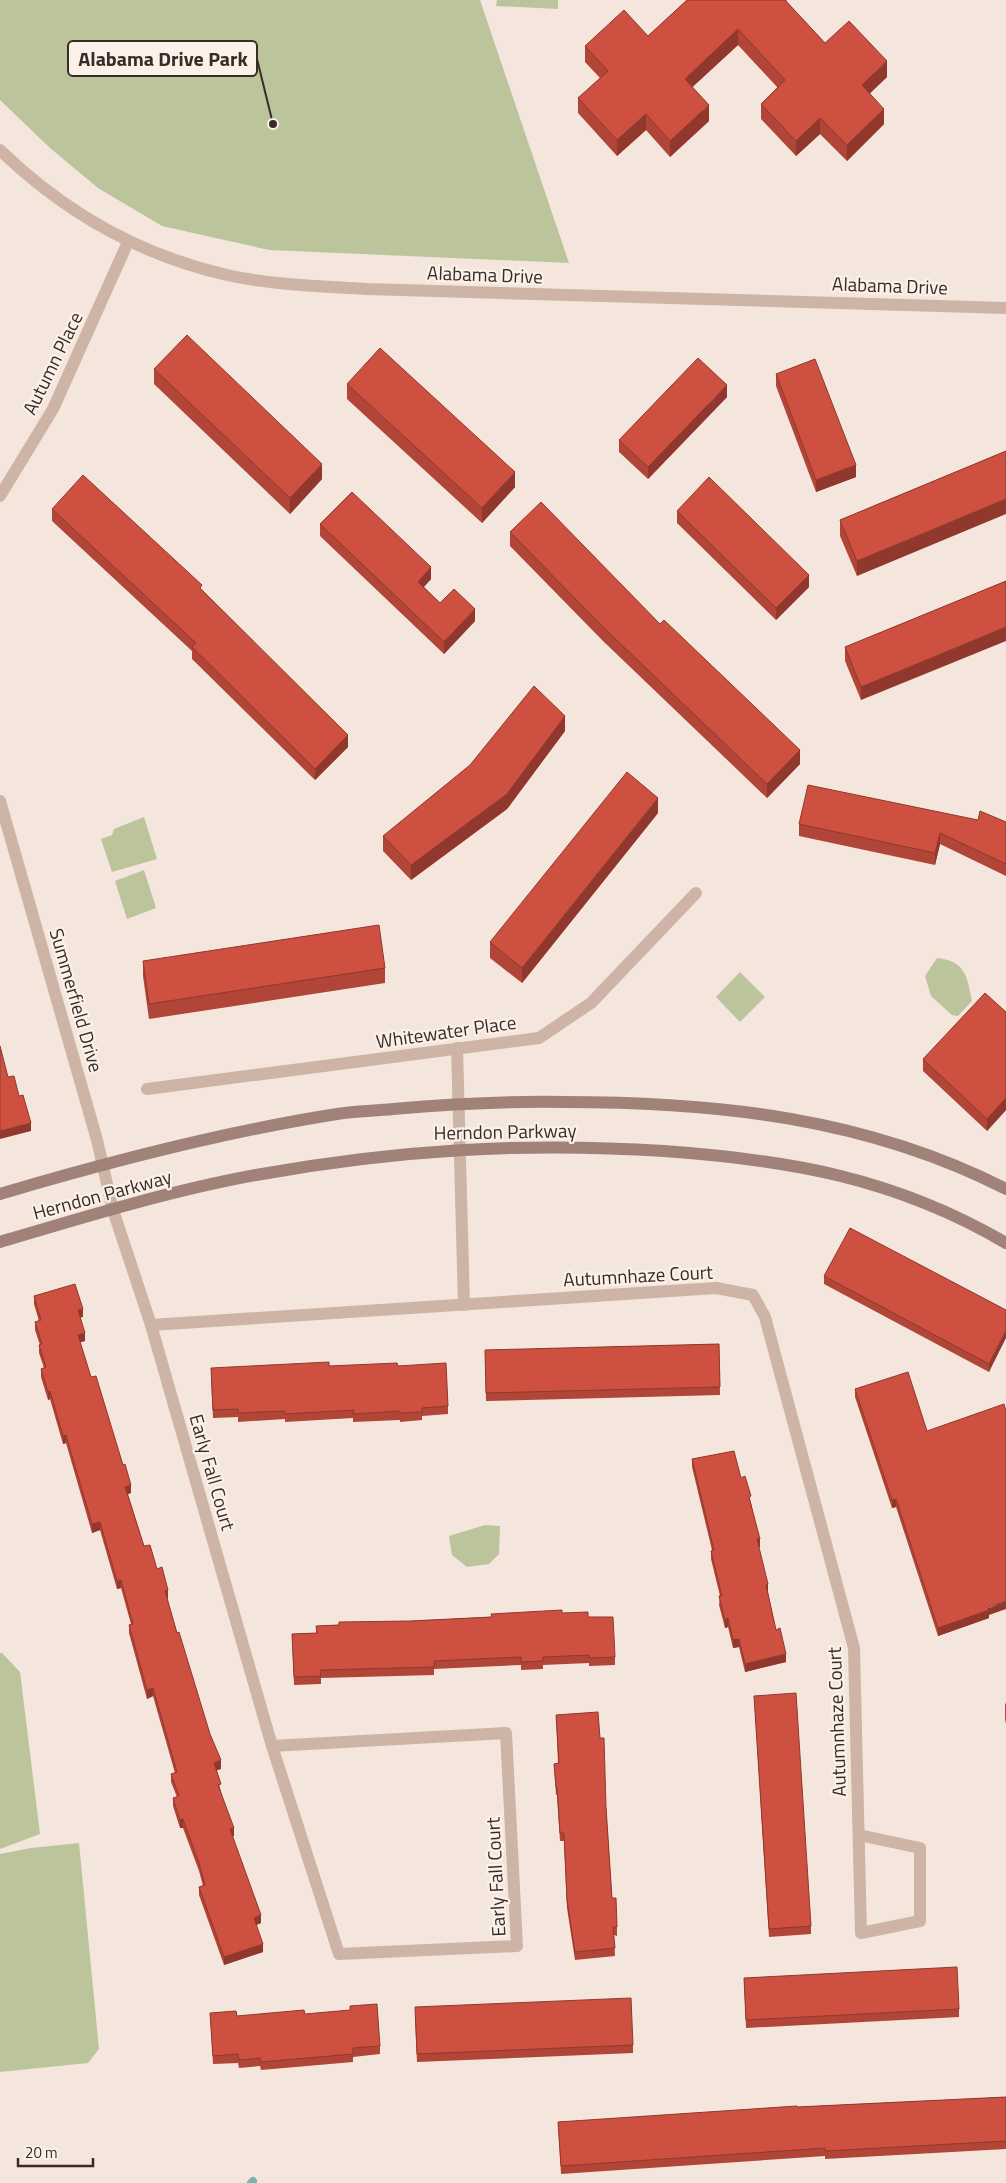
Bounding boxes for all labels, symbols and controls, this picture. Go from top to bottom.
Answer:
callout: Alabama Drive Park [68,41,257,76]
text: Alabama Drive Park [78,43,248,74]
street label: Alabama Drive [427,257,543,291]
street label: Alabama Drive [832,268,948,302]
street label: Autumn Place [15,307,89,419]
street label: Summerfield Drive [43,925,111,1075]
street label: Whitewater Place [374,1007,518,1055]
street label: Herndon Parkway [433,1115,577,1147]
street label: Herndon Parkway [29,1161,175,1227]
street label: Autumnhaze Court [562,1257,714,1293]
street label: Early Fall Court [183,1410,244,1534]
street label: Autumnhaze Court [819,1646,853,1797]
street label: Early Fall Court [477,1816,513,1938]
scale bar [18,2136,92,2168]
text: 20 m [25,2141,58,2164]

